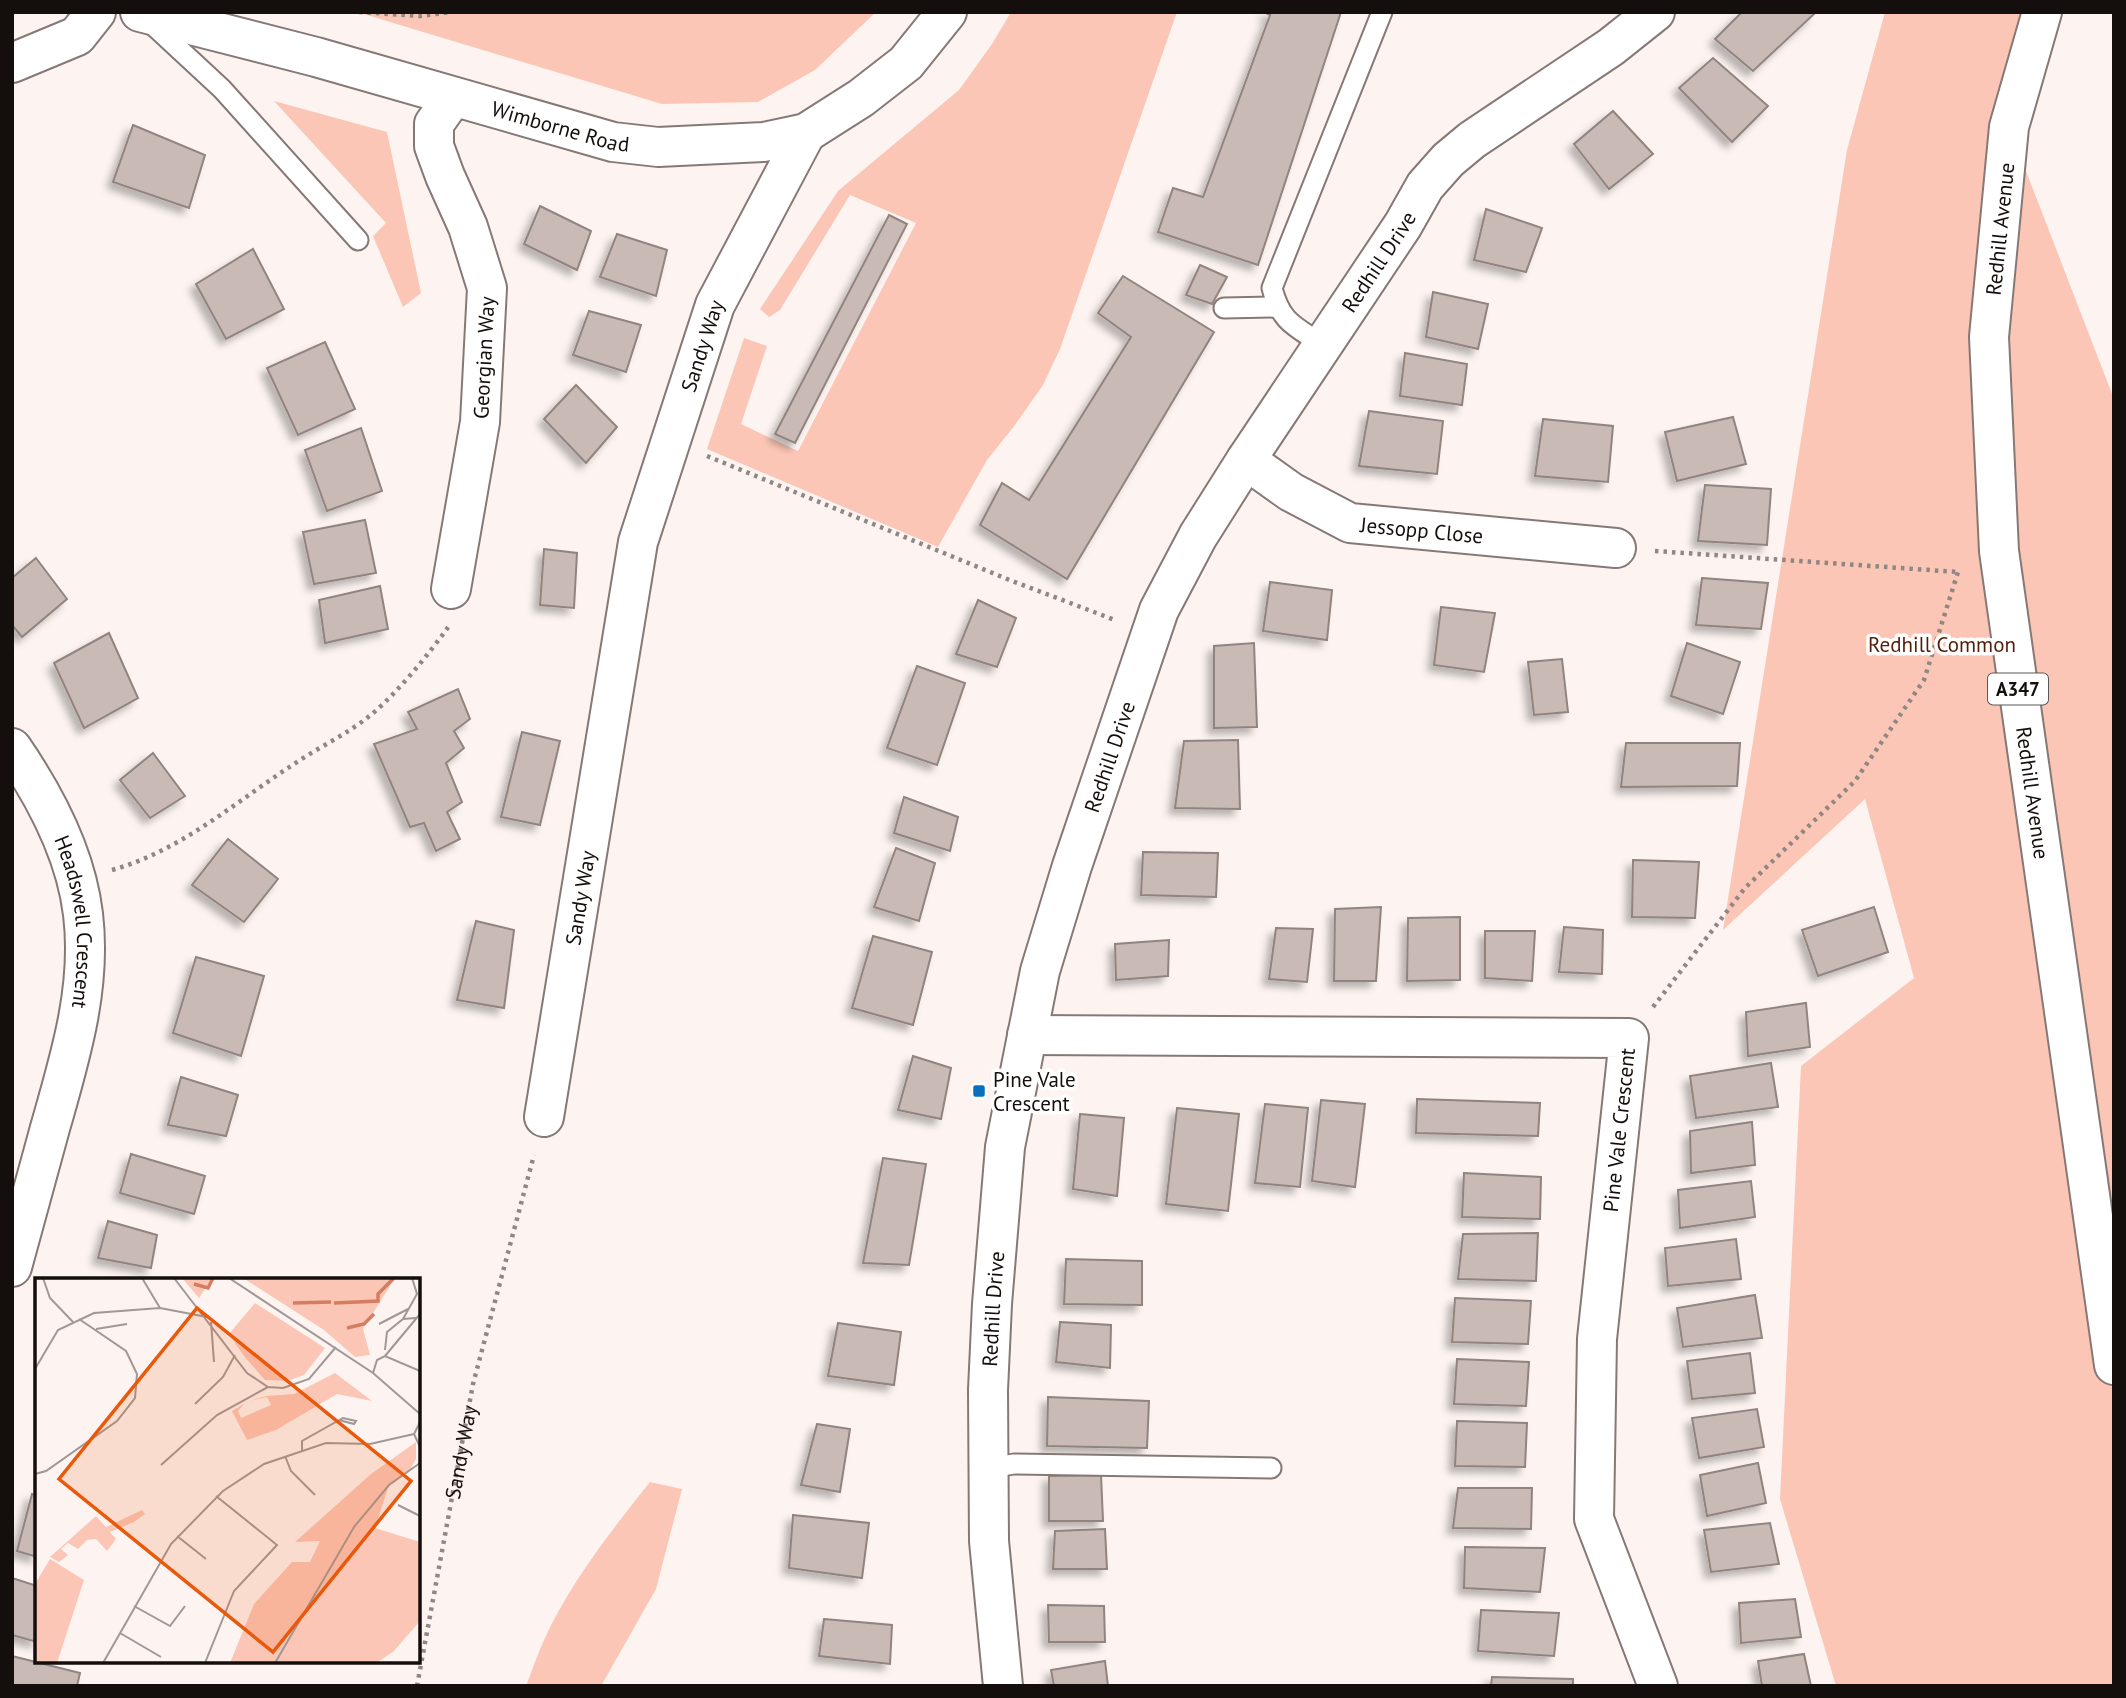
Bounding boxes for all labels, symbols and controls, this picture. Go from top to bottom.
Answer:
street label: Wimborne Road [488,94,631,157]
street label: Redhill Avenue [1980,161,2020,297]
street label: Redhill Drive [1335,206,1422,317]
street label: Georgian Way [467,296,500,419]
street label: Sandy Way [674,296,729,395]
street label: Jessopp Close [1358,510,1484,549]
park label: Redhill Common [1868,631,2016,658]
road number: A347 [1988,674,2048,704]
street label: Redhill Drive [1078,698,1141,816]
street label: Redhill Avenue [2010,725,2056,861]
street label: Headswell Crescent [49,831,99,1010]
street label: Sandy Way [559,848,601,947]
street label: Pine Vale Crescent [1597,1047,1641,1213]
place label: Pine Vale Crescent [993,1066,1076,1117]
marker: Pine Vale Crescent [971,1083,987,1099]
street label: Redhill Drive [976,1250,1010,1367]
inset map [35,1278,420,1663]
street label: Sandy Way [438,1402,482,1501]

